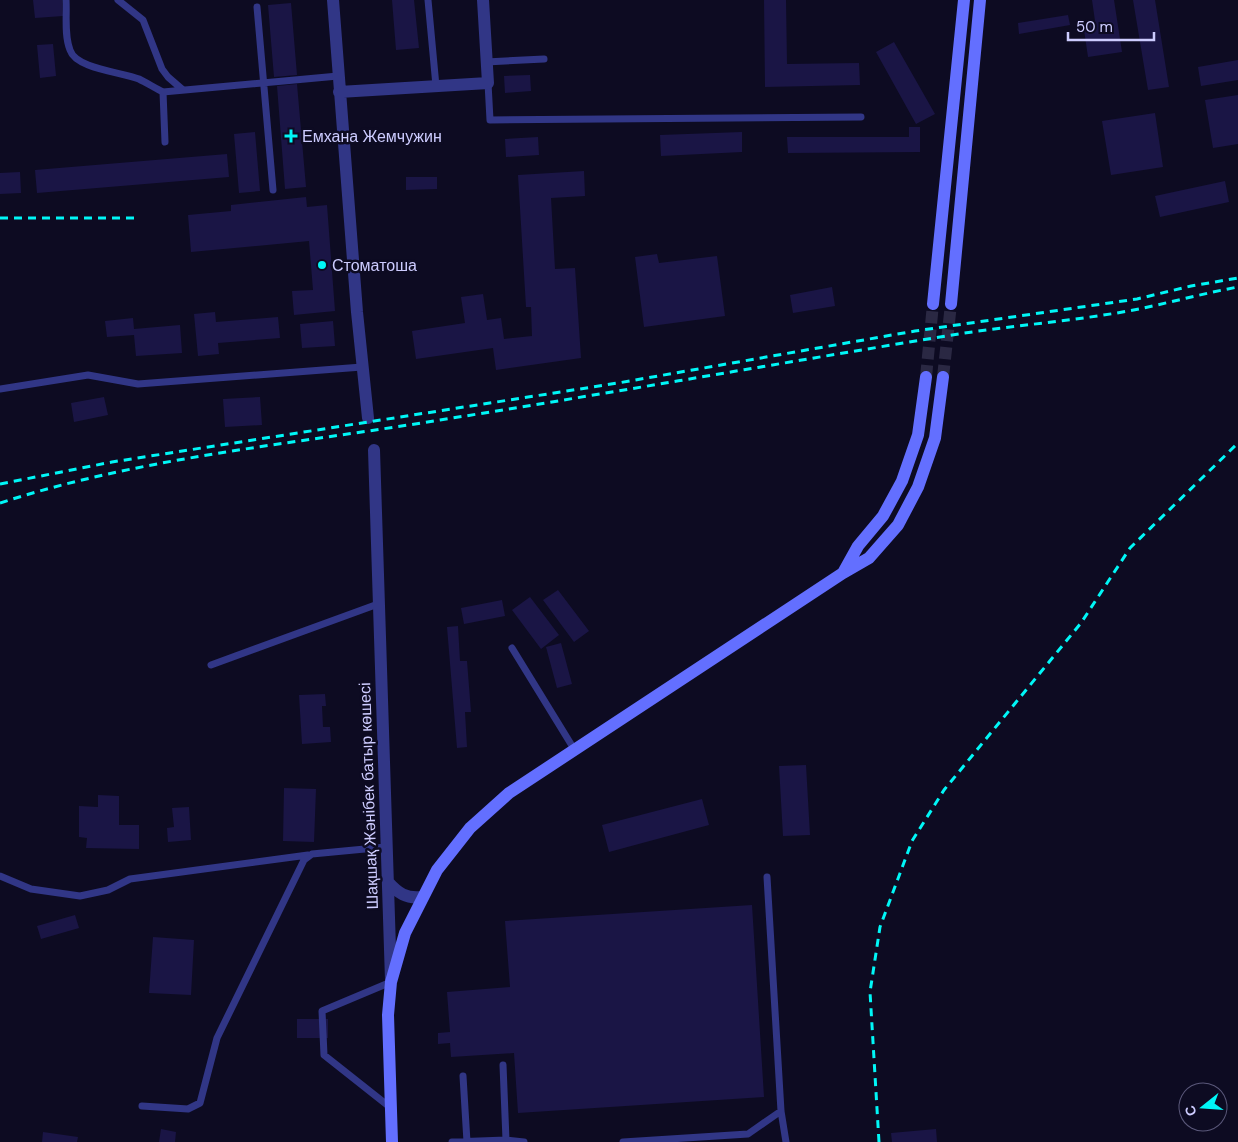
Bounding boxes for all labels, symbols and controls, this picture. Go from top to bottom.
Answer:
scale bar [1068,10,1154,42]
text: 50 m [1076,17,1113,37]
place label: Емхана Жемчужин [302,126,442,147]
marker: Емхана Жемчужин [284,129,298,143]
place label: Стоматоша [332,255,417,276]
marker: Стоматоша [316,259,328,271]
street label: Шақшақ Жәнібек батыр көшесі [354,682,383,910]
north arrow [1178,1082,1228,1132]
text: С [1180,1103,1201,1118]

